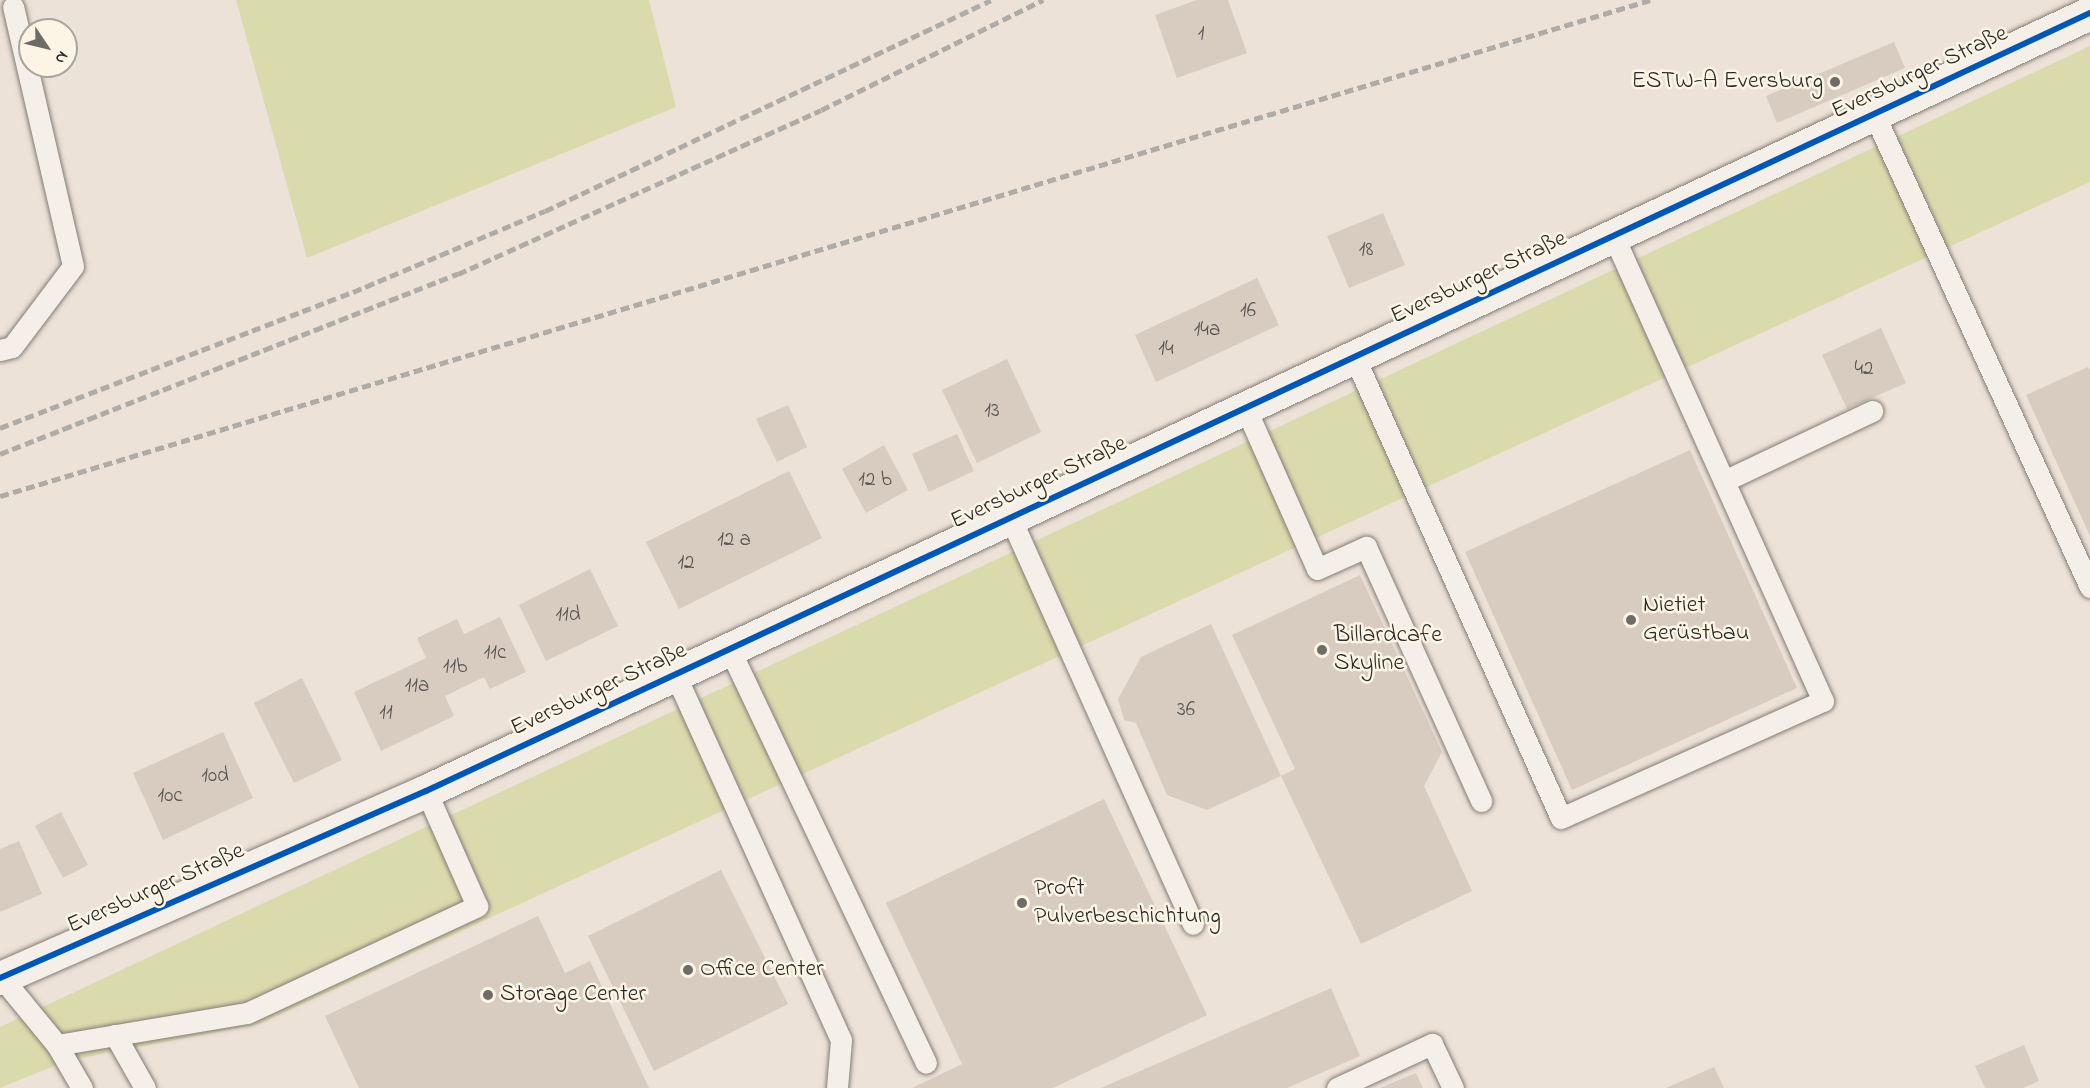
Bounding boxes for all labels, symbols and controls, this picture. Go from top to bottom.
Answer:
north arrow [18,18,78,78]
street label: Eversburger Straße [1827,20,2013,126]
house number: 1 [1198,21,1204,47]
text: N [48,46,74,68]
place label: ESTW-A Eversburg [1631,68,1823,96]
marker: ESTW-A Eversburg [1828,75,1842,89]
street label: Eversburger Straße [1386,225,1572,331]
house number: 18 [1359,237,1373,263]
house number: 16 [1240,298,1256,324]
house number: 14a [1194,317,1220,343]
house number: 14 [1158,336,1174,362]
house number: 42 [1854,356,1874,382]
house number: 13 [984,398,1000,424]
street label: Eversburger Straße [946,430,1132,536]
house number: 12 b [858,467,892,493]
house number: 12 a [717,527,751,553]
house number: 12 [677,550,695,576]
place label: Nietiet Gerüstbau [1643,592,1749,648]
house number: 11d [555,602,581,628]
marker: Nietiet Gerüstbau [1624,613,1638,627]
place label: Billardcafe Skyline [1334,622,1442,678]
street label: Eversburger Straße [506,637,692,743]
house number: 11c [484,640,506,666]
marker: Billardcafe Skyline [1315,643,1329,657]
house number: 11b [443,654,467,680]
house number: 11a [405,673,429,699]
house number: 36 [1177,697,1195,723]
house number: 11 [379,700,393,726]
house number: 10d [201,763,229,789]
house number: 10c [157,783,183,809]
street label: Eversburger Straße [63,837,249,941]
place label: Proft Pulverbeschichtung [1034,875,1221,931]
marker: Proft Pulverbeschichtung [1015,896,1029,910]
place label: Office Center [700,956,824,984]
marker: Office Center [681,963,695,977]
place label: Storage Center [500,981,646,1009]
marker: Storage Center [481,988,495,1002]

